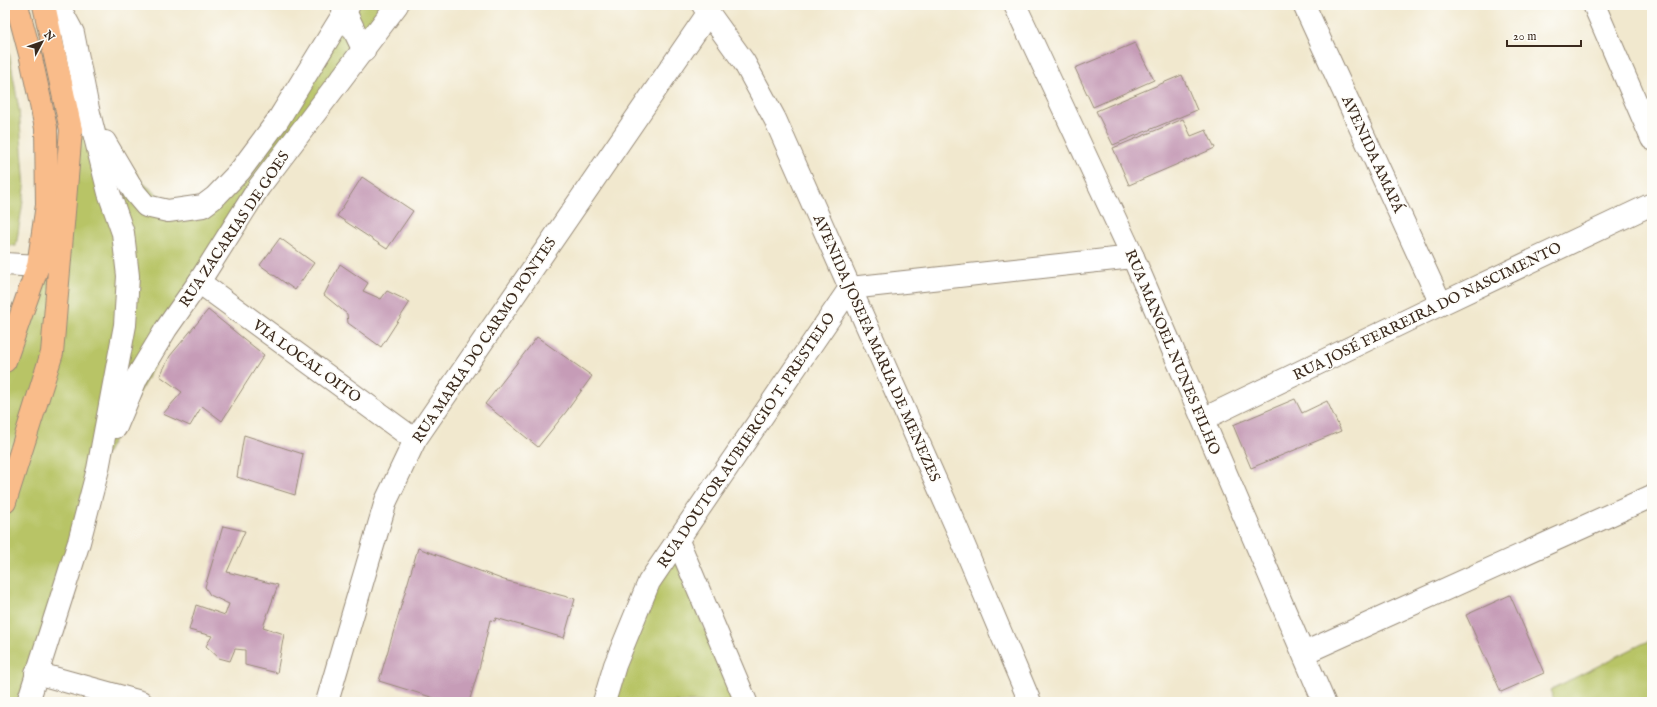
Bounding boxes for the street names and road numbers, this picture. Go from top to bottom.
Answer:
street label: AVENIDA AMAPÁ [1337,92,1408,217]
street label: RUA ZACARIAS DE GOES [175,148,294,311]
street label: AVENIDA JOSEFA MARIA DE MENEZES [808,211,944,485]
street label: RUA MARIA DO CARMO PONTES [408,234,561,447]
street label: RUA JOSÉ FERREIRA DO NASCIMENTO [1290,238,1565,385]
street label: RUA MANOEL NUNES FILHO [1120,246,1225,458]
street label: RUA DOUTOR AUBIERGIO T. PRESTELO [653,309,839,572]
street label: VIA LOCAL OITO [248,315,365,407]

